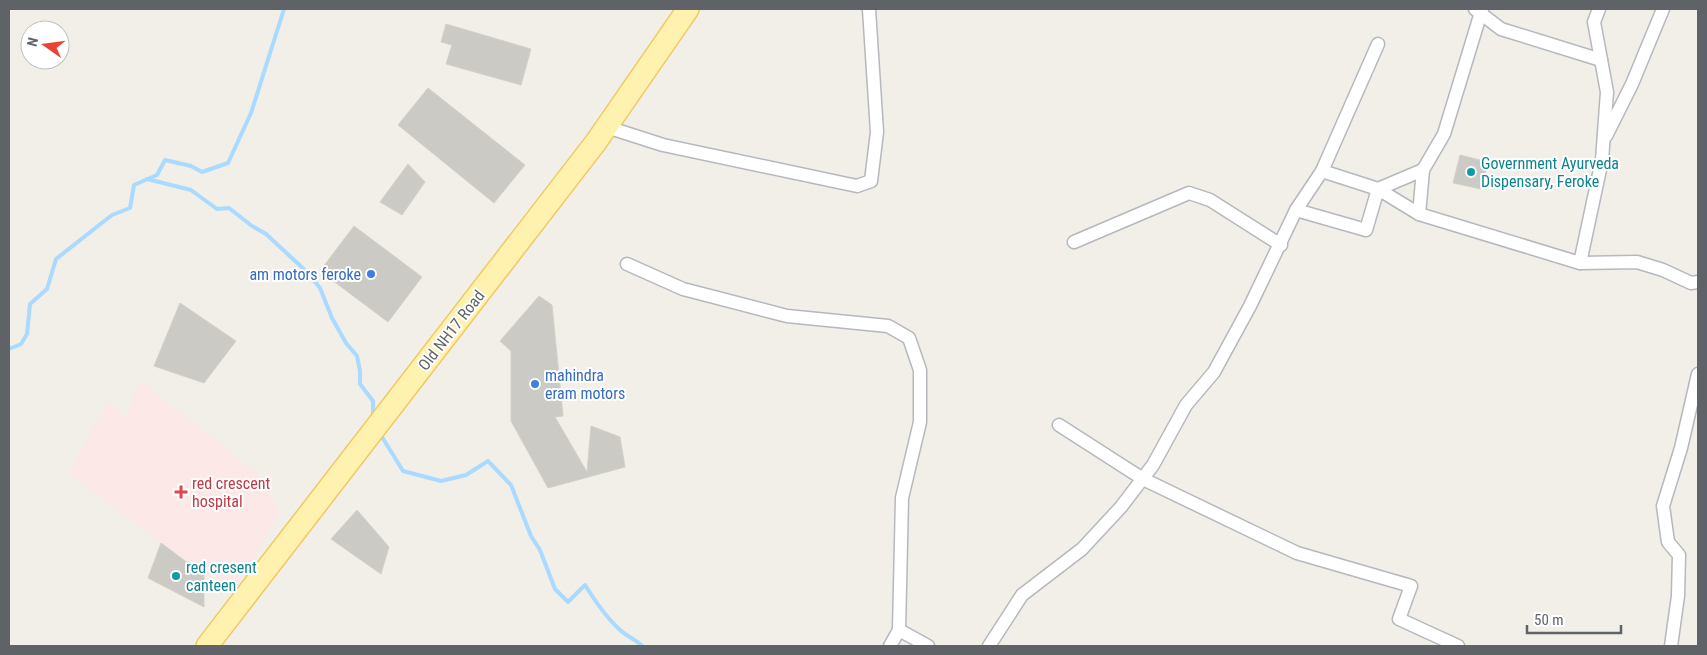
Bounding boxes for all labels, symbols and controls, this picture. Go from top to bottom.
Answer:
north arrow [20,20,70,70]
text: N [24,36,41,48]
place label: Government Ayurveda Dispensary, Feroke [1481,154,1619,191]
marker: Government Ayurveda Dispensary, Feroke [1465,166,1477,178]
place label: am motors feroke [249,265,361,284]
marker: am motors feroke [365,268,377,280]
street label: Old NH17 Road [414,287,489,374]
place label: mahindra eram motors [545,366,625,403]
marker: mahindra eram motors [529,378,541,390]
place label: red crescent hospital [192,474,270,511]
marker: red crescent hospital [174,485,188,499]
place label: red cresent canteen [186,558,257,595]
marker: red cresent canteen [170,570,182,582]
scale bar [1527,602,1621,634]
text: 50 m [1534,611,1564,629]

